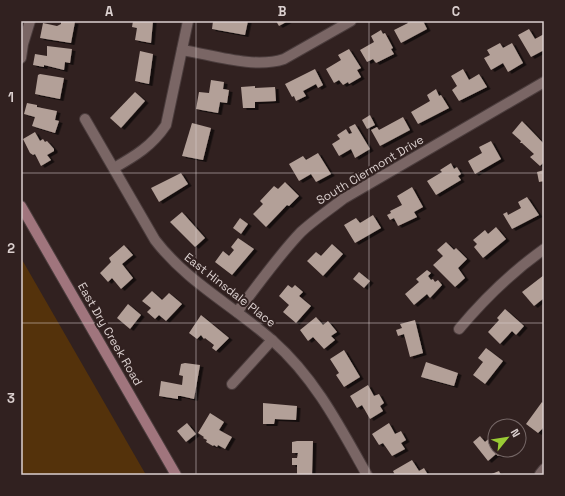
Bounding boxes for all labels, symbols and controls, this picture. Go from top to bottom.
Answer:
text: A [105,3,114,20]
text: B [278,3,287,20]
text: C [452,3,460,20]
text: 1 [8,89,14,106]
street label: South Clermont Drive [313,132,427,208]
text: 2 [7,240,15,257]
street label: East Hinsdale Place [181,249,279,331]
street label: East Dry Creek Road [74,280,146,388]
text: 3 [7,390,15,407]
north arrow [487,418,527,458]
text: N [508,426,524,440]

